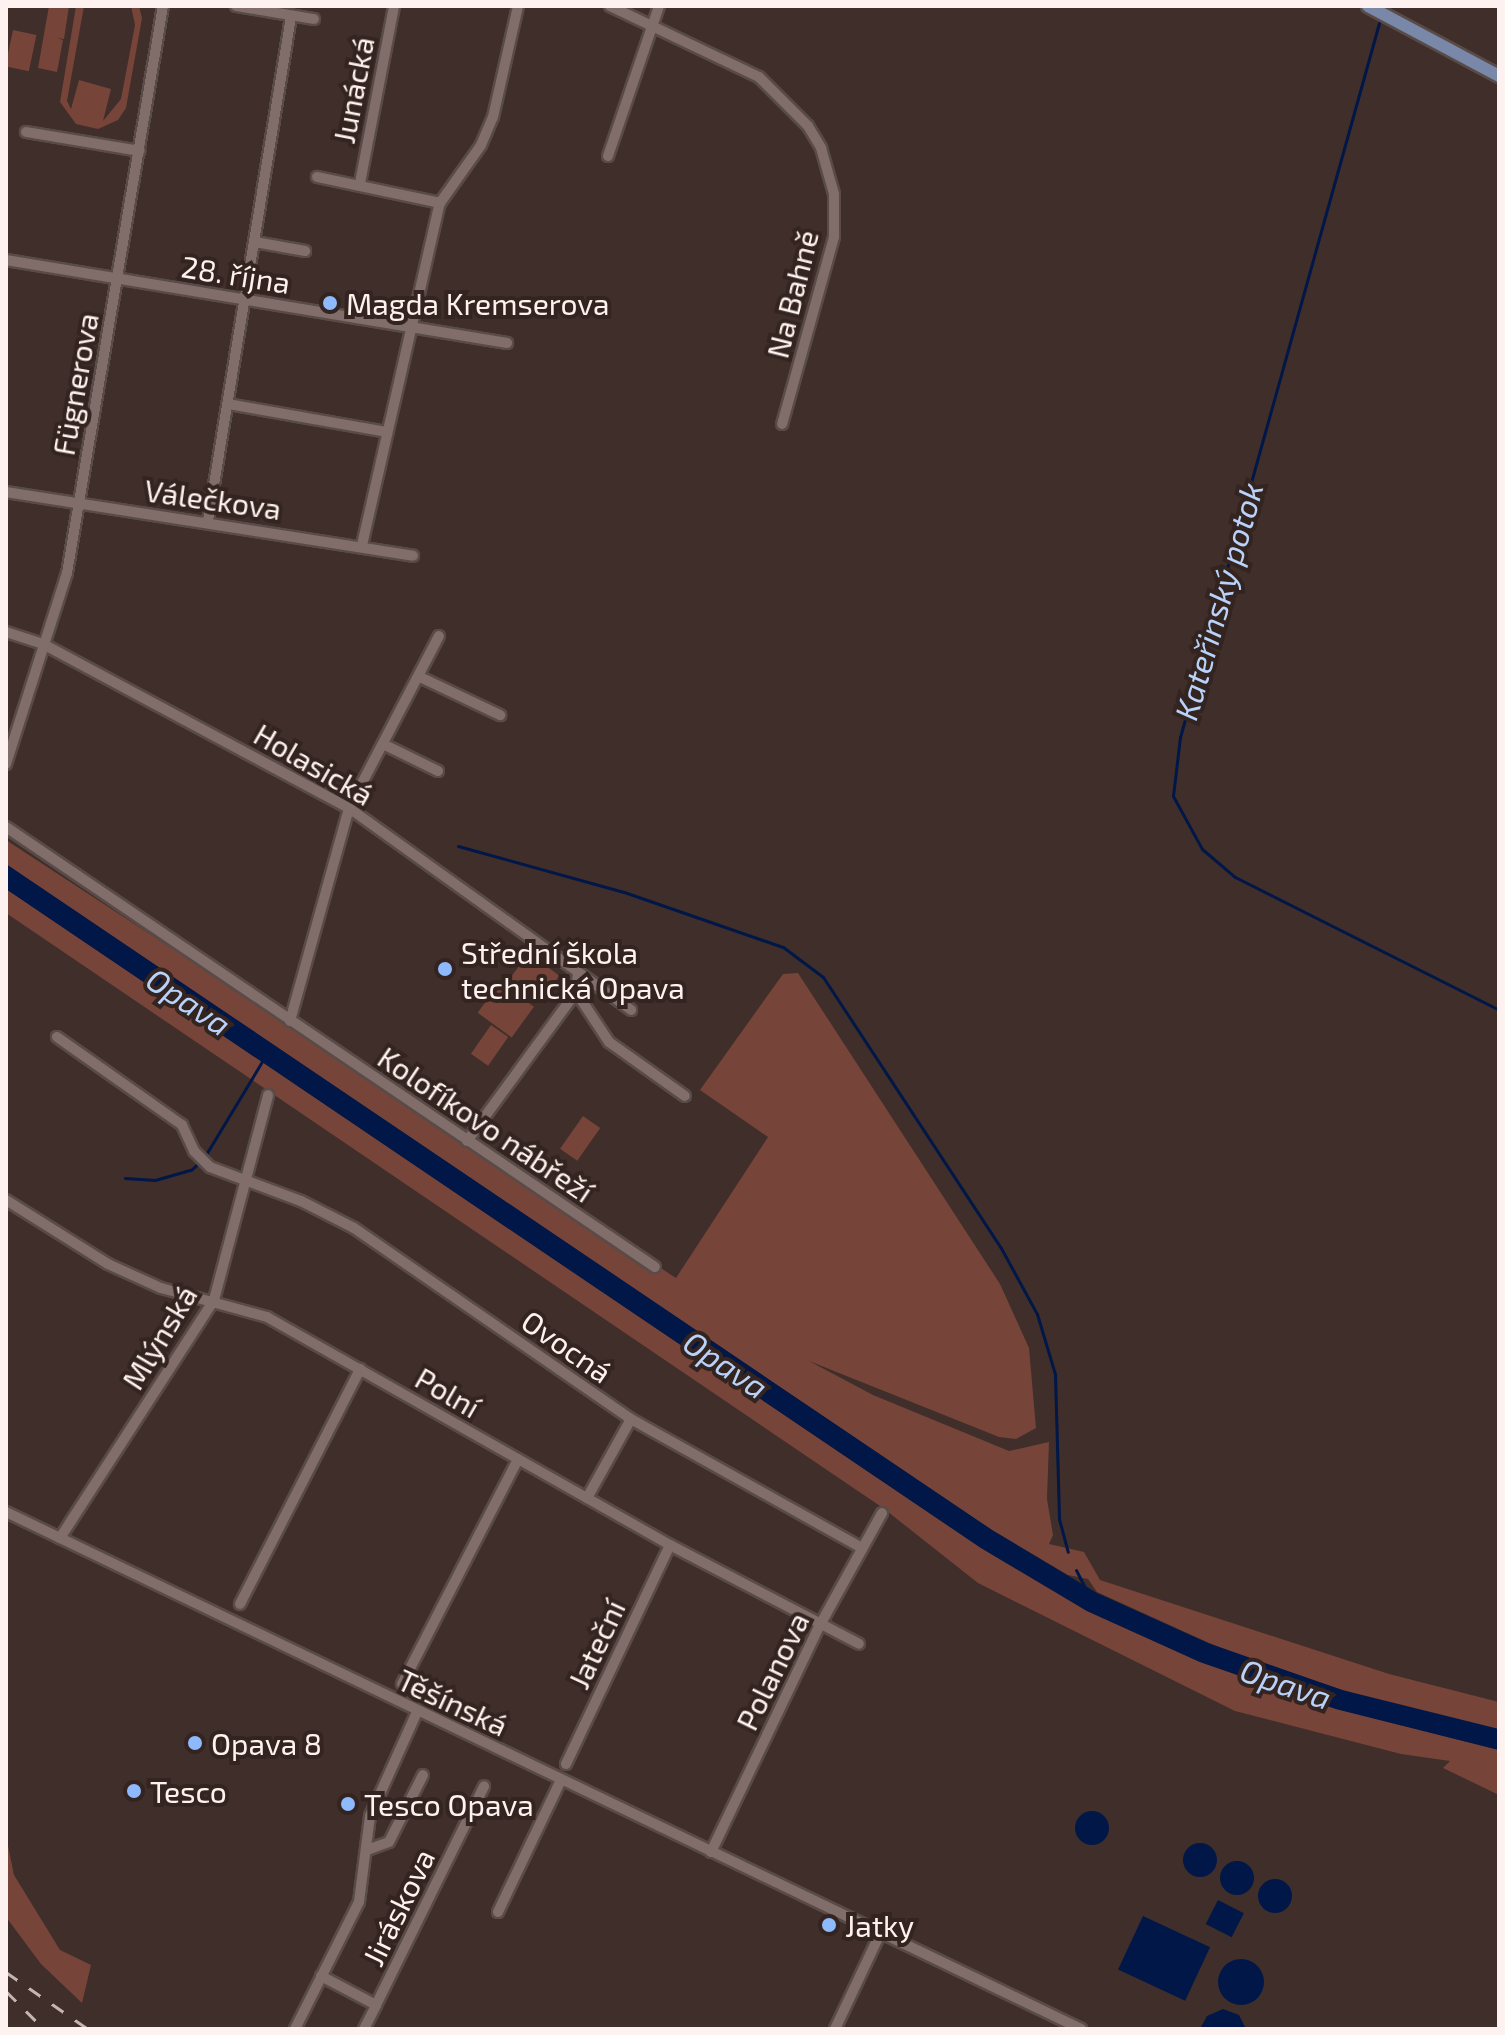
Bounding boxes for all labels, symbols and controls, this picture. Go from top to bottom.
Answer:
street label: Junácká [325,34,381,146]
street label: Na Bahně [759,226,825,362]
street label: 28. října [179,248,293,300]
place label: Magda Kremserova [346,285,610,321]
marker: Magda Kremserova [321,294,339,312]
street label: Fügnerova [45,310,105,458]
street label: Válečkova [142,472,284,526]
water label: Kateřinský potok [1166,478,1270,724]
street label: Holasická [248,716,380,812]
place label: Střední škola technická Opava [461,934,685,1004]
water label: Opava [140,959,238,1043]
marker: Střední škola technická Opava [436,960,454,978]
street label: Kolofíkovo nábřeží [372,1039,600,1209]
street label: Mlýnská [114,1279,204,1395]
street label: Ovocná [515,1302,619,1390]
water label: Opava [677,1322,775,1406]
street label: Polní [409,1359,487,1425]
street label: Jateční [560,1594,632,1694]
street label: Polanova [728,1606,816,1736]
water label: Opava [1236,1650,1336,1716]
street label: Těšínská [392,1661,514,1743]
place label: Opava 8 [211,1725,322,1761]
marker: Opava 8 [186,1734,204,1752]
place label: Tesco [150,1773,227,1809]
marker: Tesco [125,1782,143,1800]
place label: Tesco Opava [364,1786,534,1822]
marker: Tesco Opava [339,1795,357,1813]
street label: Jiráskova [354,1843,442,1971]
place label: Jatky [845,1907,914,1943]
marker: Jatky [820,1916,838,1934]

